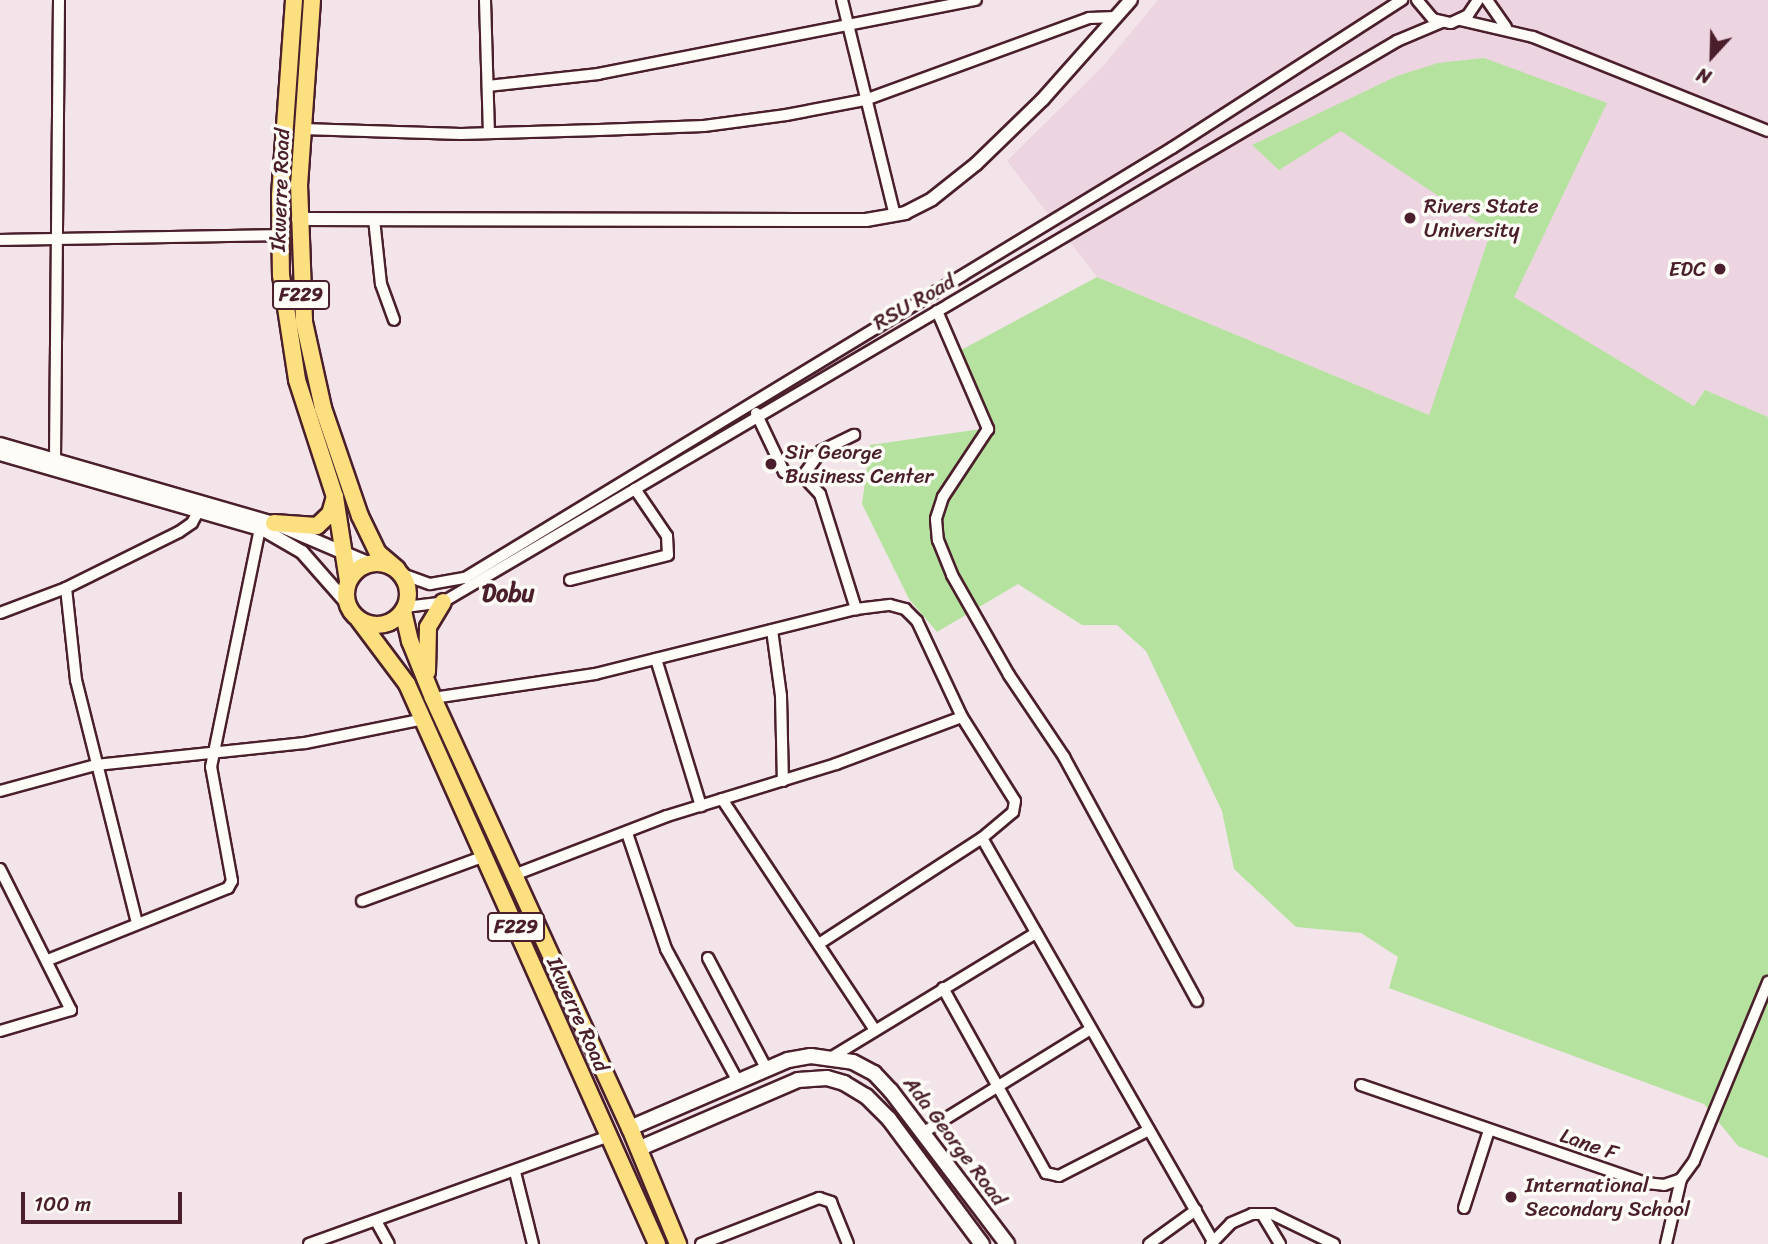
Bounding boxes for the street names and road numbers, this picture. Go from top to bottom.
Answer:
street label: Ikwerre Road [265,128,295,252]
street label: RSU Road [869,269,959,335]
road number: F229 [271,280,331,310]
road number: F229 [486,911,546,942]
street label: Ikwerre Road [541,953,615,1075]
street label: Ada George Road [898,1071,1012,1211]
street label: Lane F [1557,1122,1621,1166]

